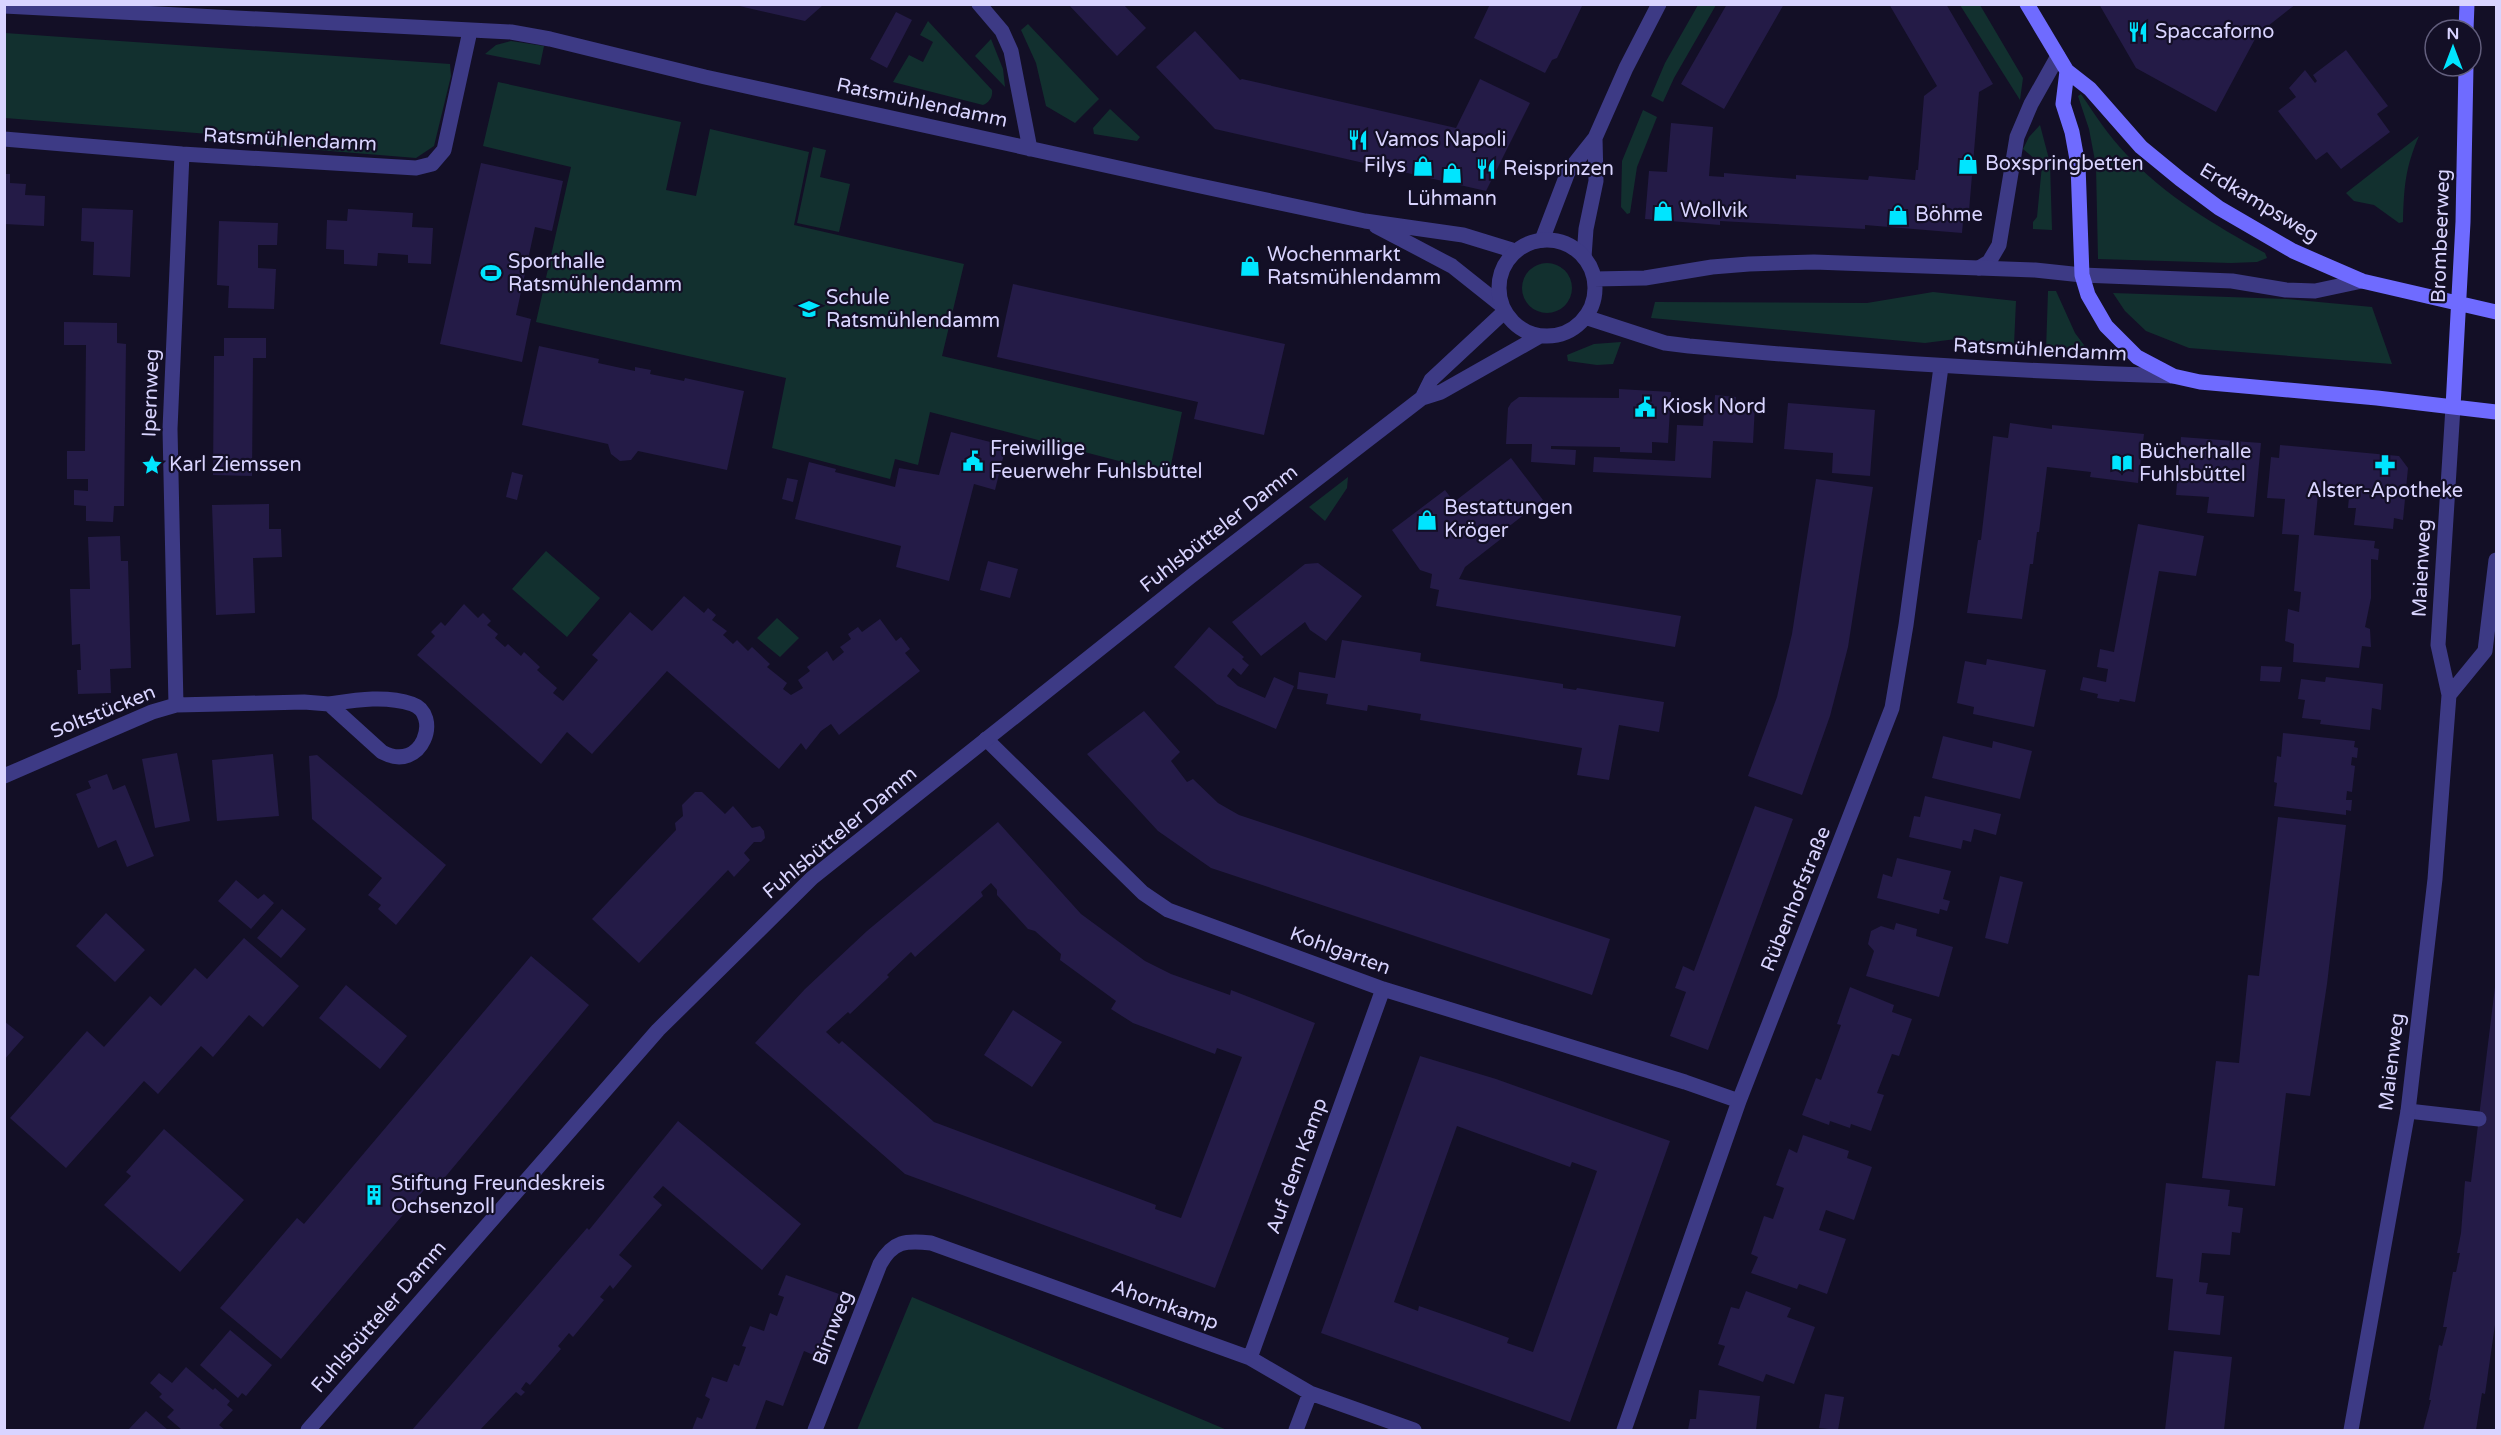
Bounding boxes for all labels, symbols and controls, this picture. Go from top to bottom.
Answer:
north arrow [2423,18,2483,78]
restaurant icon: Spaccaforno [2126,20,2150,44]
place label: Spaccaforno [2155,20,2274,44]
text: N [2447,24,2459,44]
street label: Ratsmühlendamm [834,73,1010,133]
street label: Ratsmühlendamm [202,123,378,157]
restaurant icon: Vamos Napoli [1346,128,1370,152]
place label: Vamos Napoli [1375,128,1506,152]
shop icon: Boxspringbetten [1956,152,1980,176]
place label: Boxspringbetten [1985,152,2144,176]
place label: Filys [1364,154,1406,178]
shop icon: Filys [1411,154,1435,178]
restaurant icon: Reisprinzen [1474,157,1498,181]
place label: Reisprinzen [1503,157,1614,181]
street label: Erdkampsweg [2195,158,2323,248]
shop icon: Lühmann [1440,161,1464,185]
street label: Brombeerweg [2427,169,2455,303]
place label: Lühmann [1407,187,1497,211]
shop icon: Wollvik [1651,199,1675,223]
place label: Wollvik [1680,199,1748,223]
shop icon: Böhme [1886,203,1910,227]
place label: Böhme [1915,203,1983,227]
place label: Wochenmarkt Ratsmühlendamm [1267,243,1441,290]
place label: Sporthalle Ratsmühlendamm [508,250,682,297]
shop icon: Wochenmarkt Ratsmühlendamm [1238,254,1262,278]
sports icon: Sporthalle Ratsmühlendamm [479,261,503,285]
place label: Schule Ratsmühlendamm [826,286,1000,333]
school or university icon: Schule Ratsmühlendamm [797,297,821,321]
street label: Ratsmühlendamm [1952,333,2128,367]
street label: Ipernweg [137,348,165,438]
public building icon: Kiosk Nord [1633,395,1657,419]
place label: Kiosk Nord [1662,395,1766,419]
place label: Freiwillige Feuerwehr Fuhlsbüttel [990,437,1203,484]
place label: Bücherhalle Fuhlsbüttel [2139,440,2251,487]
public building icon: Freiwillige Feuerwehr Fuhlsbüttel [961,449,985,473]
library icon: Bücherhalle Fuhlsbüttel [2110,451,2134,475]
place icon: Karl Ziemssen [140,453,164,477]
place label: Karl Ziemssen [169,453,302,477]
pharmacy icon: Alster-Apotheke [2373,453,2397,477]
street label: Fuhlsbütteler Damm [1135,460,1303,598]
place label: Alster-Apotheke [2307,479,2463,503]
place label: Bestattungen Kröger [1444,496,1573,543]
shop icon: Bestattungen Kröger [1415,508,1439,532]
street label: Maienweg [2407,518,2437,618]
street label: Soltstücken [47,680,159,744]
street label: Fuhlsbütteler Damm [758,762,922,904]
street label: Rübenhofstraße [1756,823,1836,975]
street label: Kohlgarten [1286,922,1394,980]
street label: Maienweg [2374,1012,2410,1112]
street label: Auf dem Kamp [1261,1095,1333,1237]
place label: Stiftung Freundeskreis Ochsenzoll [391,1172,605,1219]
building icon: Stiftung Freundeskreis Ochsenzoll [362,1183,386,1207]
street label: Fuhlsbütteler Damm [306,1236,452,1398]
street label: Ahornkamp [1108,1275,1222,1335]
street label: Birnweg [808,1287,858,1369]

